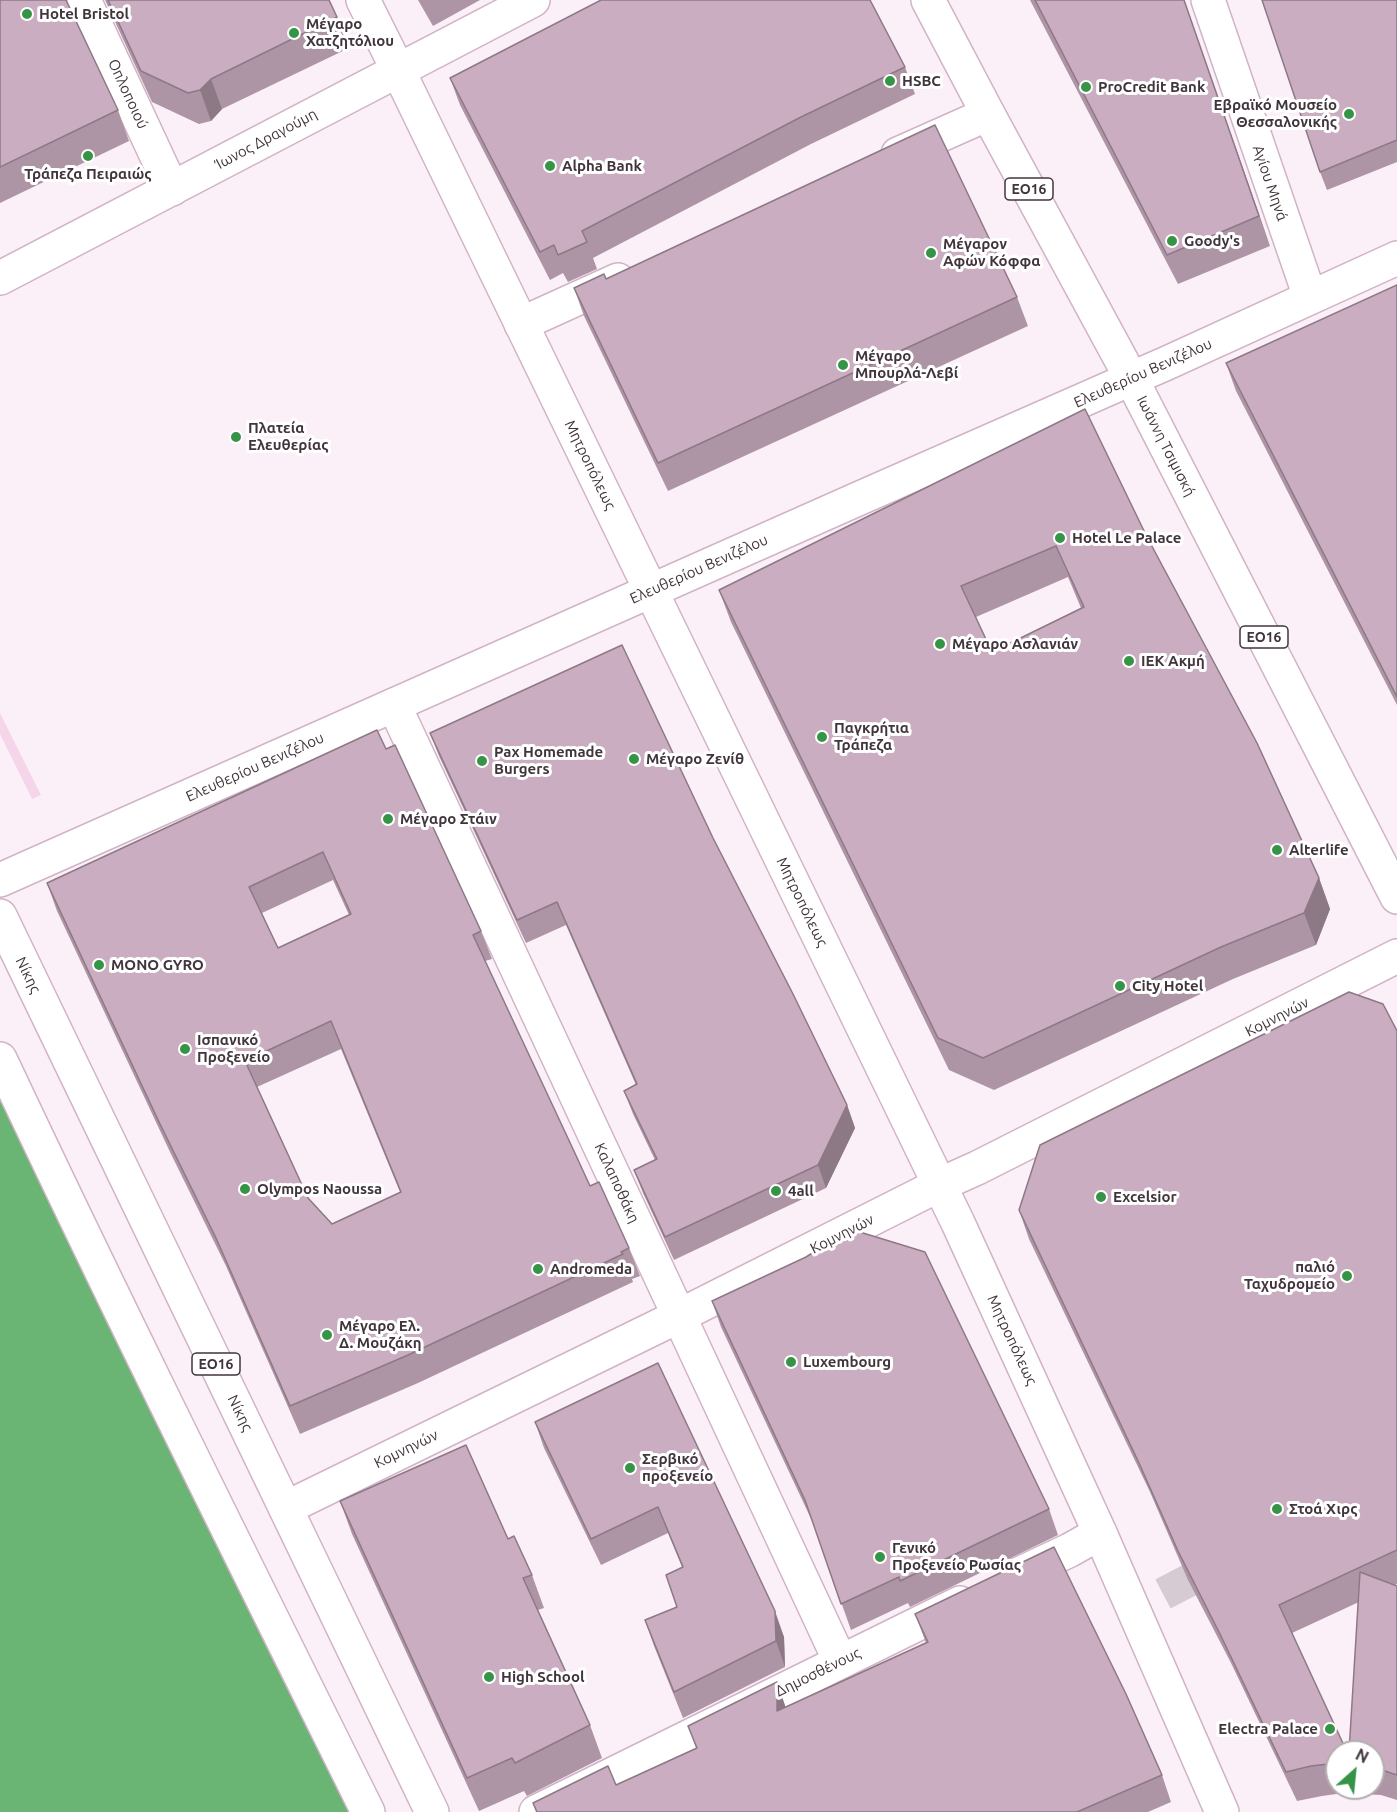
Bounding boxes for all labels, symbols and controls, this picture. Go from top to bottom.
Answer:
place label: Hotel Bristol [39,5,129,23]
marker: Hotel Bristol [20,7,34,21]
place label: Μέγαρο Χατζητόλιου [306,15,394,50]
marker: Μέγαρο Χατζητόλιου [287,26,301,40]
street label: Οπλοποιού [104,56,152,132]
place label: HSBC [902,72,941,90]
marker: HSBC [883,74,897,88]
place label: ProCredit Bank [1098,78,1205,96]
marker: ProCredit Bank [1079,80,1093,94]
place label: Εβραϊκό Μουσείο Θεσσαλονικής [1214,96,1337,131]
street label: Ίωνος Δραγούμη [212,105,320,173]
marker: Εβραϊκό Μουσείο Θεσσαλονικής [1342,107,1356,121]
street label: Αγίου Μηνά [1249,143,1291,223]
marker: Τράπεζα Πειραιώς [81,149,95,163]
place label: Alpha Bank [562,157,642,175]
marker: Alpha Bank [543,159,557,173]
place label: Τράπεζα Πειραιώς [24,165,152,183]
road number: ΕΟ16 [1005,178,1053,200]
place label: Goody's [1184,232,1240,250]
marker: Goody's [1165,234,1179,248]
place label: Μέγαρον Αφών Κόφφα [943,235,1040,270]
marker: Μέγαρον Αφών Κόφφα [924,246,938,260]
street label: Ελευθερίου Βενιζέλου [1071,334,1215,412]
place label: Μέγαρο Μπουρλά-Λεβί [855,347,958,382]
marker: Μέγαρο Μπουρλά-Λεβί [836,358,850,372]
street label: Ιωάννη Τσιμισκή [1133,393,1199,499]
street label: Μητροπόλεως [561,417,619,513]
place label: Πλατεία Ελευθερίας [248,419,328,454]
marker: Πλατεία Ελευθερίας [229,430,243,444]
place label: Hotel Le Palace [1072,529,1181,547]
street label: Ελευθερίου Βενιζέλου [627,530,771,608]
marker: Hotel Le Palace [1053,531,1067,545]
road number: ΕΟ16 [1240,626,1288,648]
place label: Μέγαρο Ασλανιάν [952,635,1078,653]
marker: Μέγαρο Ασλανιάν [933,637,947,651]
place label: ΙΕΚ Ακμή [1141,652,1205,670]
marker: ΙΕΚ Ακμή [1122,654,1136,668]
place label: Παγκρήτια Τράπεζα [834,719,909,754]
street label: Ελευθερίου Βενιζέλου [183,728,327,806]
marker: Παγκρήτια Τράπεζα [815,730,829,744]
place label: Pax Homemade Burgers [494,743,603,778]
place label: Μέγαρο Ζενίθ [646,750,744,768]
marker: Μέγαρο Ζενίθ [627,752,641,766]
marker: Pax Homemade Burgers [475,754,489,768]
place label: Μέγαρο Στάιν [400,810,497,828]
marker: Μέγαρο Στάιν [381,812,395,826]
place label: Alterlife [1289,841,1349,859]
marker: Alterlife [1270,843,1284,857]
street label: Μητροπόλεως [773,854,831,950]
street label: Νίκης [12,954,44,996]
place label: MONO GYRO [111,956,204,974]
marker: MONO GYRO [92,958,106,972]
place label: City Hotel [1132,977,1203,995]
marker: City Hotel [1113,979,1127,993]
street label: Κομνηνών [1242,993,1312,1041]
place label: Ισπανικό Προξενείο [197,1031,270,1066]
marker: Ισπανικό Προξενείο [178,1042,192,1056]
street label: Καλαποθάκη [591,1140,643,1226]
place label: Olympos Naoussa [257,1180,382,1198]
marker: Olympos Naoussa [238,1182,252,1196]
place label: 4all [788,1182,814,1200]
marker: 4all [769,1184,783,1198]
place label: Excelsior [1113,1188,1177,1206]
marker: Excelsior [1094,1190,1108,1204]
street label: Κομνηνών [807,1210,877,1258]
place label: παλιό Ταχυδρομείο [1244,1258,1335,1293]
place label: Andromeda [550,1260,632,1278]
marker: Andromeda [531,1262,545,1276]
marker: παλιό Ταχυδρομείο [1340,1269,1354,1283]
street label: Μητροπόλεως [983,1292,1041,1388]
place label: Μέγαρο Ελ. Δ. Μουζάκη [339,1317,422,1352]
marker: Μέγαρο Ελ. Δ. Μουζάκη [320,1328,334,1342]
road number: ΕΟ16 [192,1353,240,1375]
place label: Luxembourg [803,1353,891,1371]
marker: Luxembourg [784,1355,798,1369]
street label: Νίκης [224,1392,256,1434]
street label: Κομνηνών [371,1426,441,1472]
place label: Σερβικό προξενείο [642,1450,713,1485]
marker: Σερβικό προξενείο [623,1461,637,1475]
place label: Στοά Χιρς [1289,1500,1357,1518]
marker: Στοά Χιρς [1270,1502,1284,1516]
place label: Γενικό Προξενείο Ρωσίας [892,1539,1021,1574]
marker: Γενικό Προξενείο Ρωσίας [873,1550,887,1564]
street label: Δημοσθένους [772,1644,864,1700]
place label: High School [501,1668,584,1686]
marker: High School [482,1670,496,1684]
place label: Electra Palace [1218,1720,1318,1738]
marker: Electra Palace [1323,1722,1337,1736]
north arrow [1325,1740,1385,1800]
text: N [1353,1745,1372,1766]

